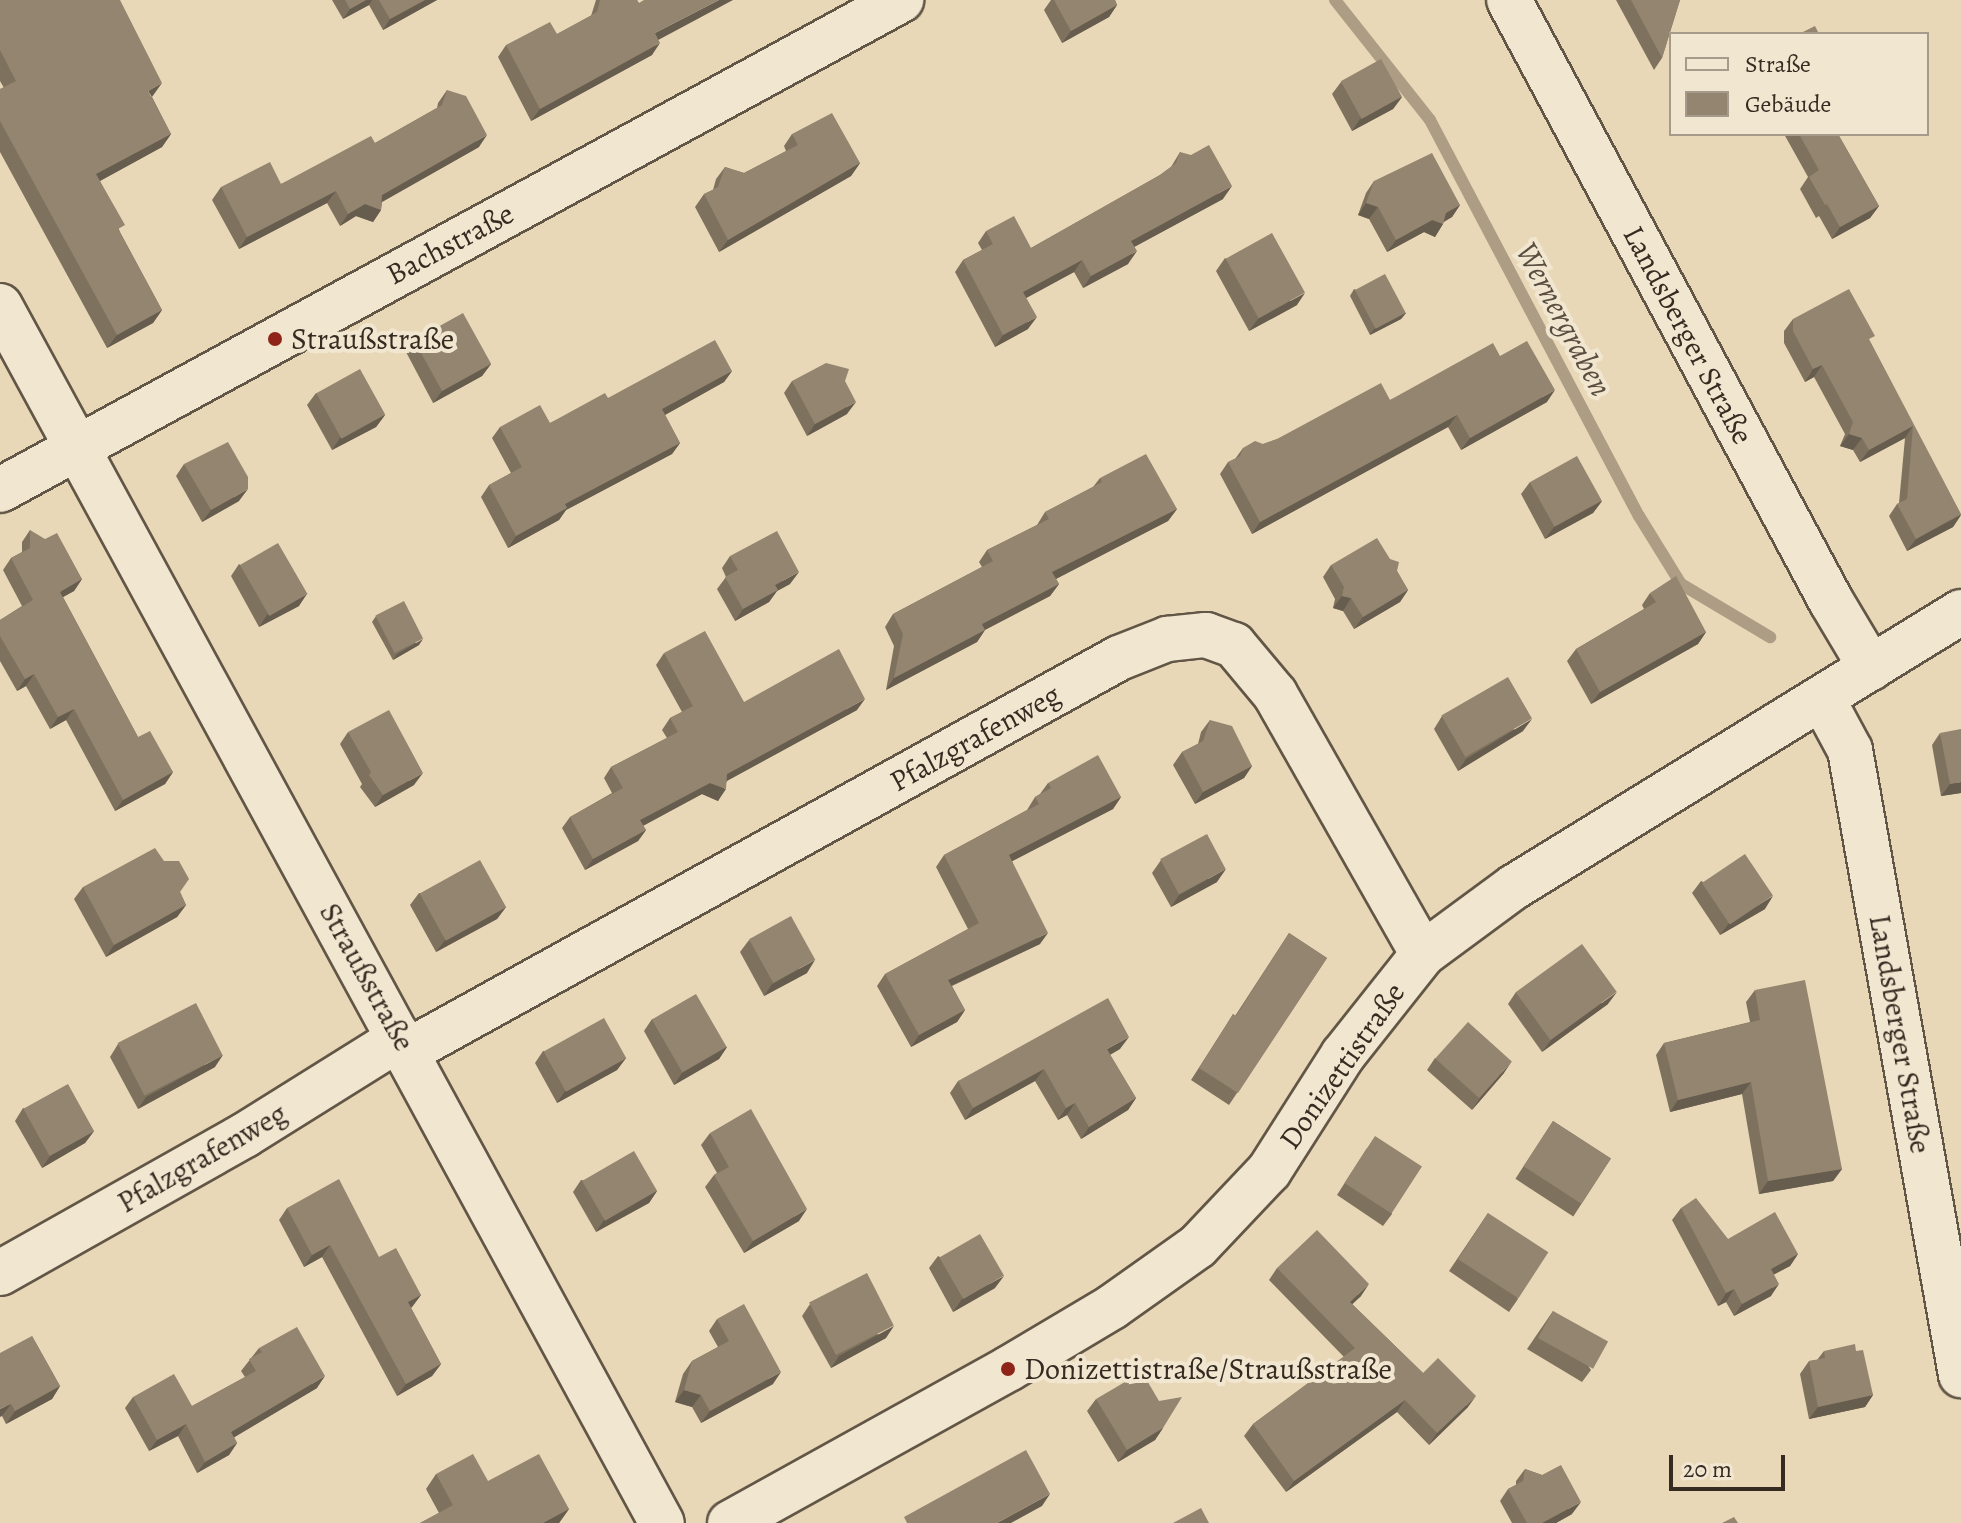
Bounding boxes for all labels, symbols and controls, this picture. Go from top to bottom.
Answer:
legend [1669,32,1929,136]
text: Straße [1745,48,1811,80]
text: Gebäude [1745,88,1831,120]
street label: Bachstraße [380,195,520,293]
street label: Landsberger Straße [1615,220,1761,450]
water label: Wernergraben [1507,235,1621,403]
place label: Straußstraße [291,321,454,357]
marker: Straußstraße [266,330,284,348]
street label: Pfalzgrafenweg [884,676,1066,800]
street label: Straußstraße [312,897,422,1057]
street label: Landsberger Straße [1861,912,1939,1156]
street label: Donizettistraße [1271,976,1413,1156]
street label: Pfalzgrafenweg [111,1095,293,1221]
place label: Donizettistraße/Straußstraße [1024,1351,1392,1387]
marker: Donizettistraße/Straußstraße [999,1360,1017,1378]
scale bar [1673,1439,1789,1489]
text: 20 m [1683,1453,1732,1485]

